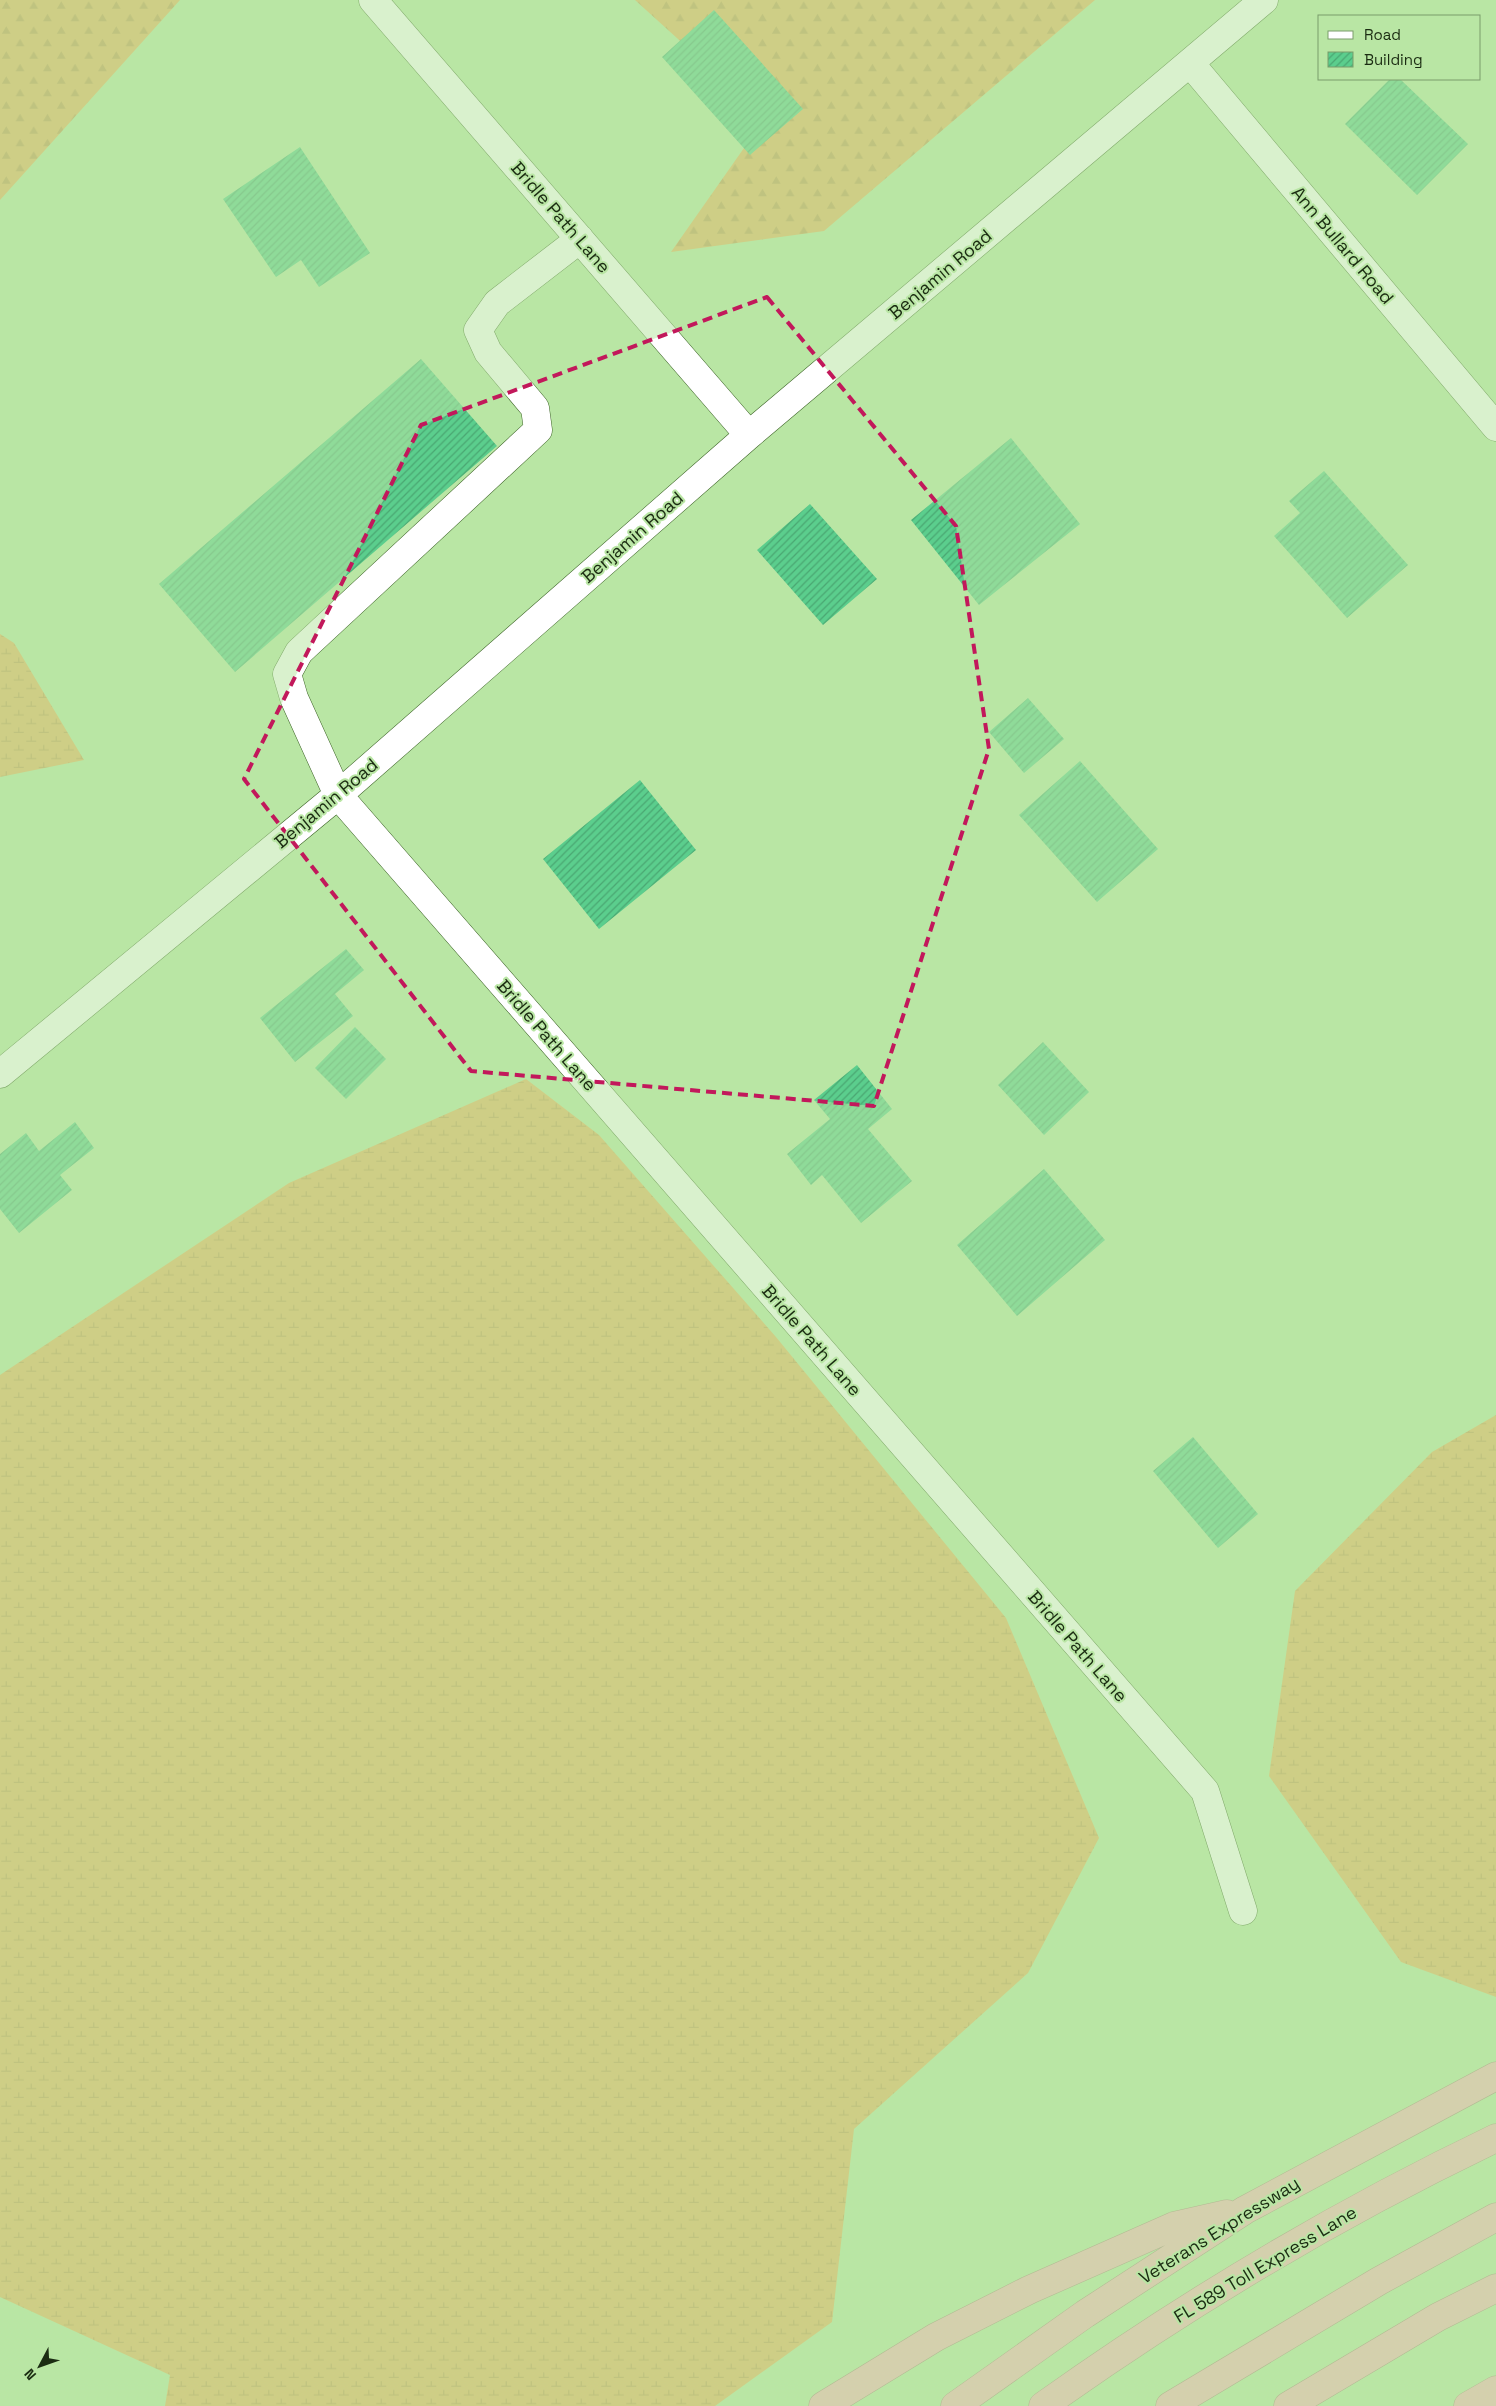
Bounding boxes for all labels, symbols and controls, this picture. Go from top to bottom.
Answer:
legend [1318,15,1481,80]
text: Road [1364,25,1401,44]
text: Building [1364,50,1423,69]
street label: Bridle Path Lane [506,156,616,278]
street label: Ann Bullard Road [1287,181,1399,309]
street label: Benjamin Road [884,224,996,324]
street label: Benjamin Road [576,486,688,588]
street label: Benjamin Road [270,753,382,853]
street label: Bridle Path Lane [492,974,602,1096]
street label: Bridle Path Lane [757,1279,867,1401]
street label: Bridle Path Lane [1023,1585,1133,1707]
street label: Veterans Expressway [1134,2171,1304,2289]
street label: FL 589 Toll Express Lane [1169,2200,1361,2328]
north arrow [15,2341,65,2391]
text: N [20,2365,40,2384]

